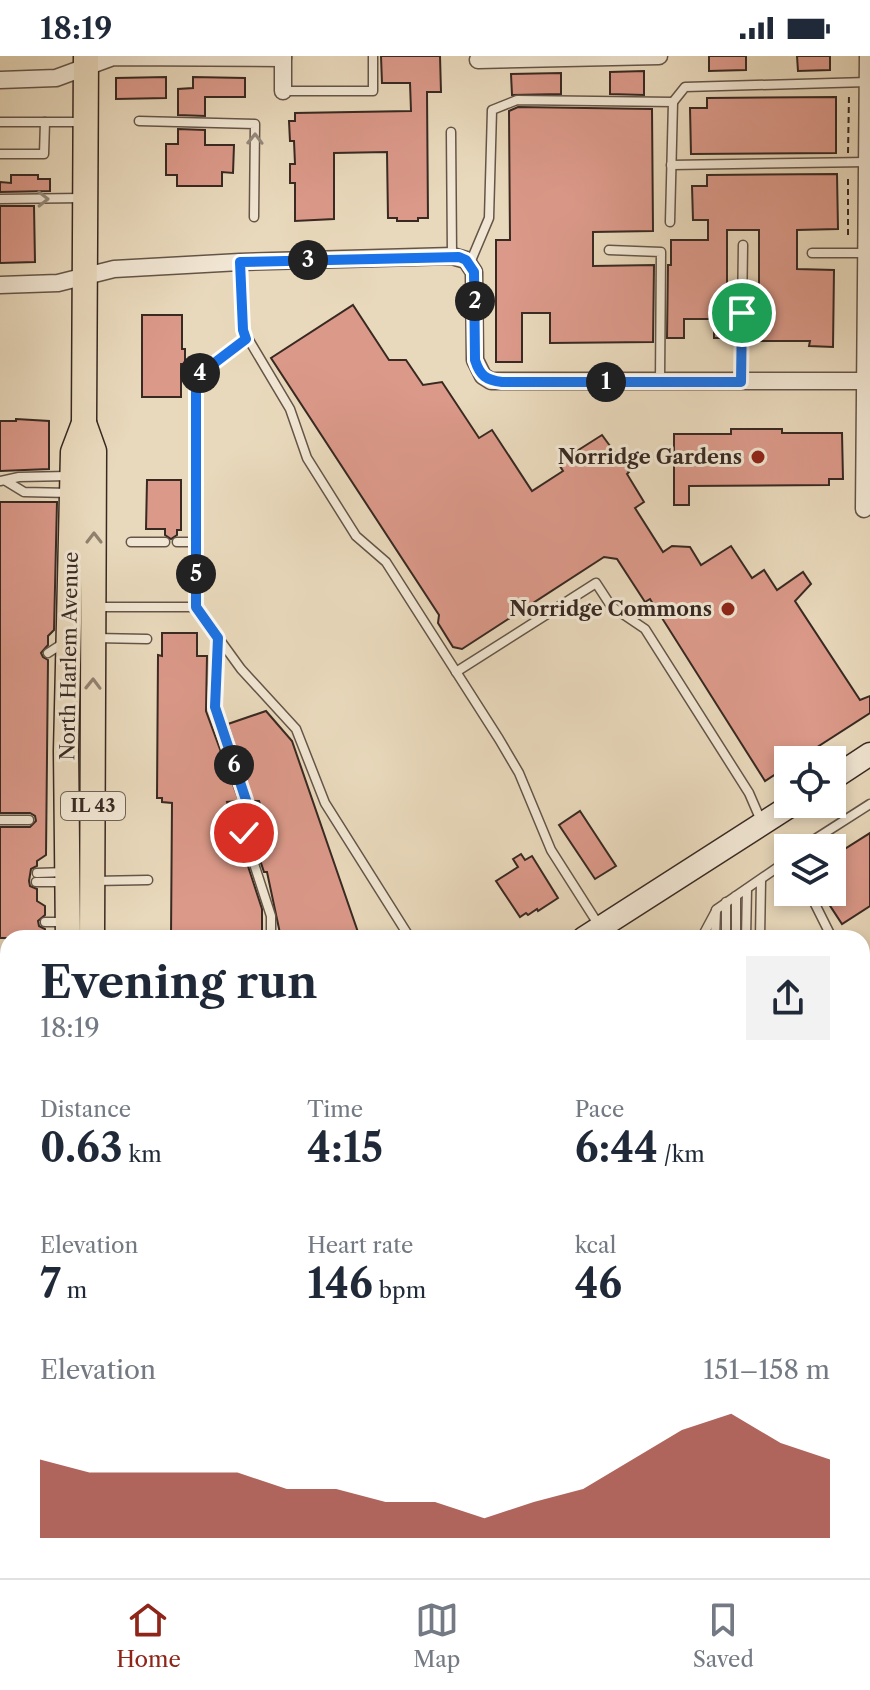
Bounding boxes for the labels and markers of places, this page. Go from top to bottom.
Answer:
pin: 3 [288,240,328,280]
pin [708,279,776,347]
pin: 2 [455,281,495,321]
pin: 4 [180,353,220,393]
pin: 1 [586,362,626,402]
place label: Norridge Gardens [558,445,742,469]
marker: Norridge Gardens [749,448,767,466]
pin: 5 [176,554,216,594]
place label: Norridge Commons [510,597,712,621]
marker: Norridge Commons [719,600,737,618]
pin: 6 [214,745,254,785]
pin [210,799,278,867]

